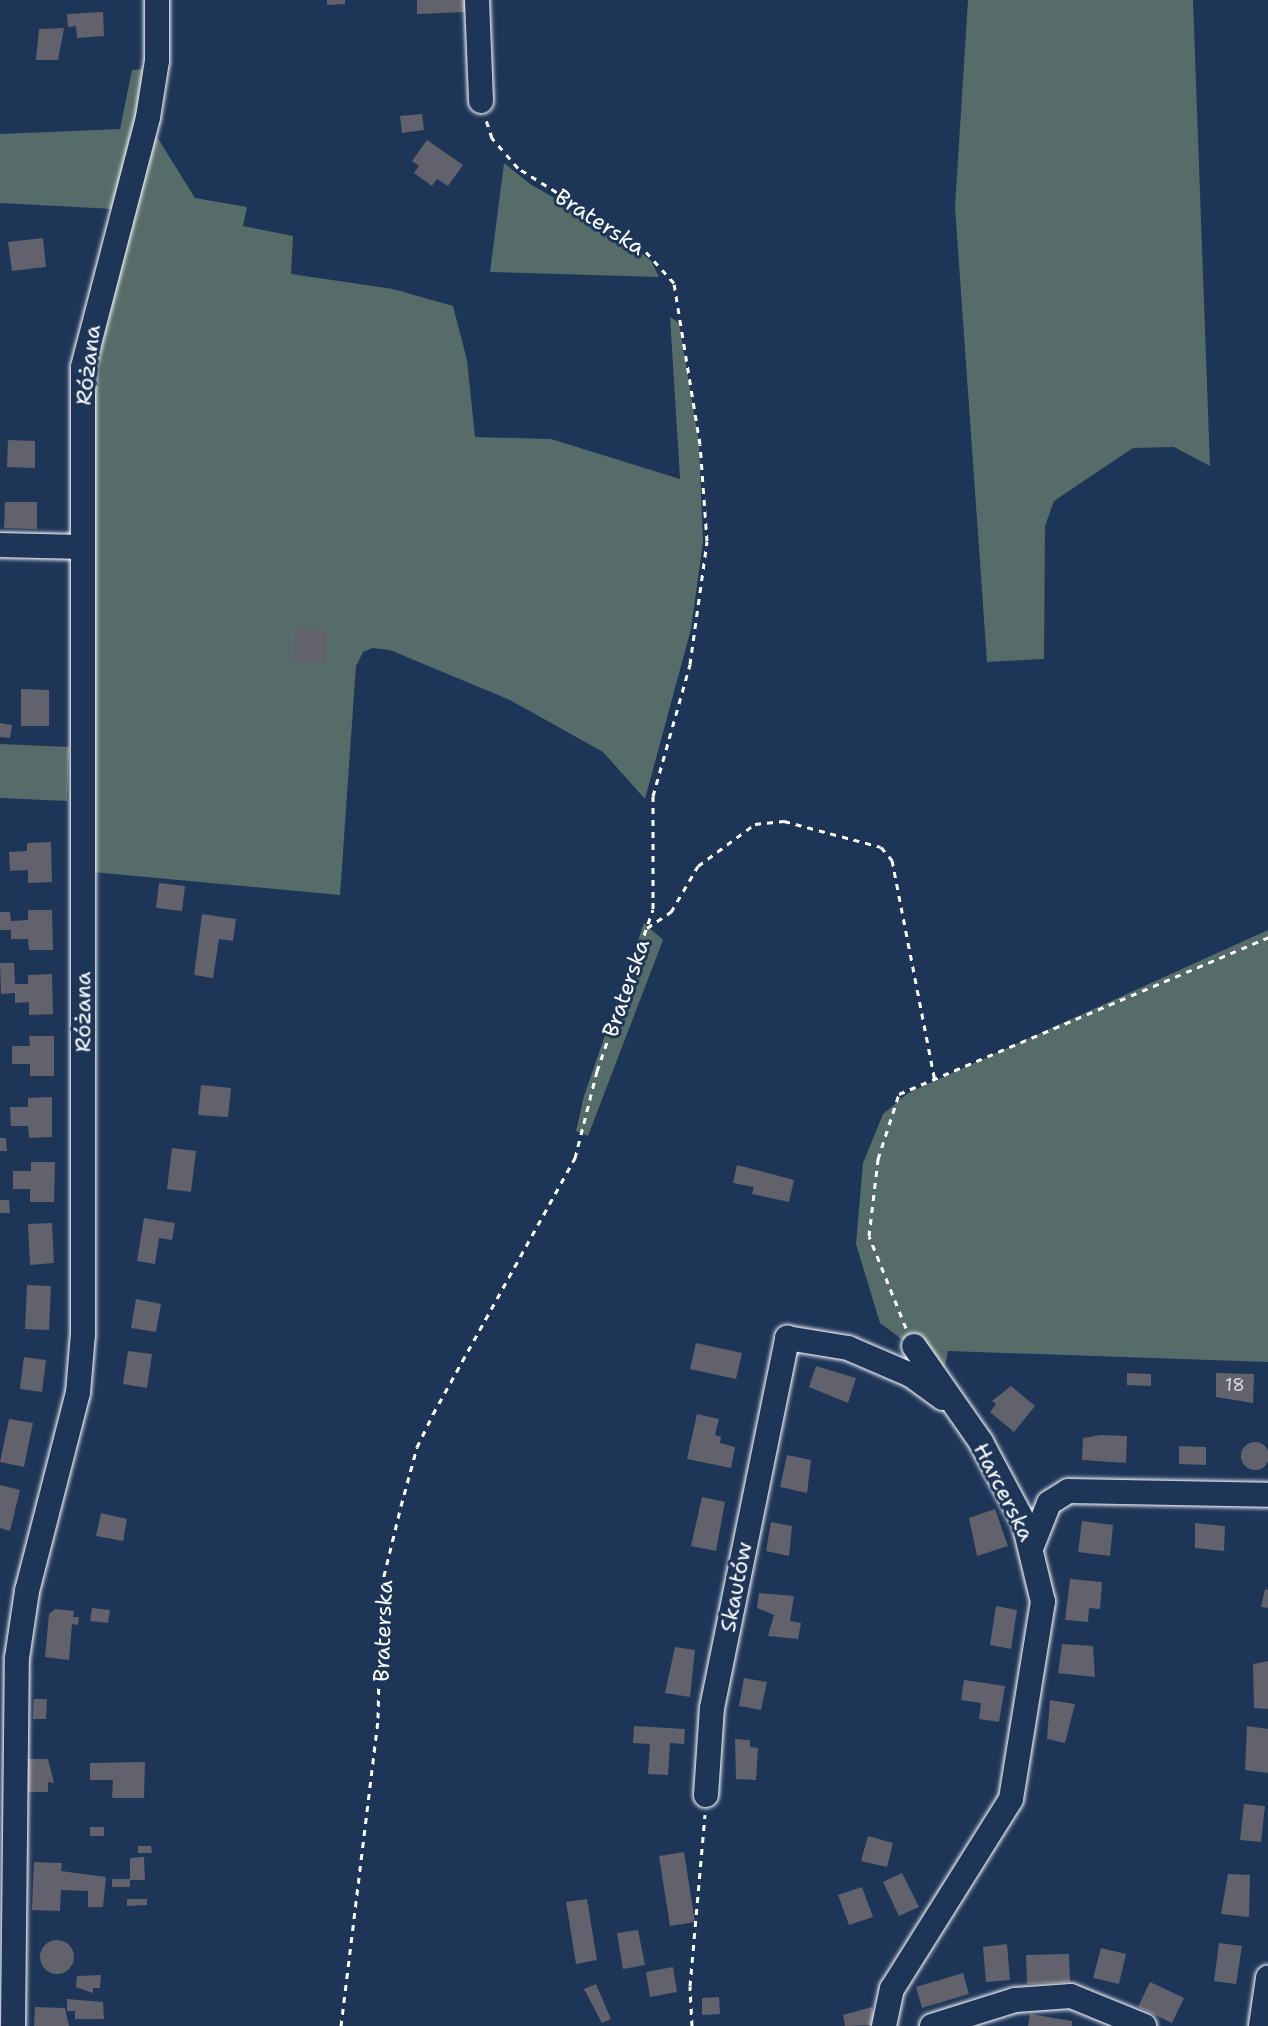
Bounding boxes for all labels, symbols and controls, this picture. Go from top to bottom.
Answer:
street label: Braterska [550,183,650,261]
street label: Różana [70,323,106,407]
street label: Braterska [597,936,655,1040]
street label: Różana [70,972,96,1052]
house number: 18 [1225,1374,1245,1396]
street label: Harcerska [968,1438,1040,1546]
street label: Skautów [714,1540,758,1634]
street label: Braterska [368,1580,398,1682]

